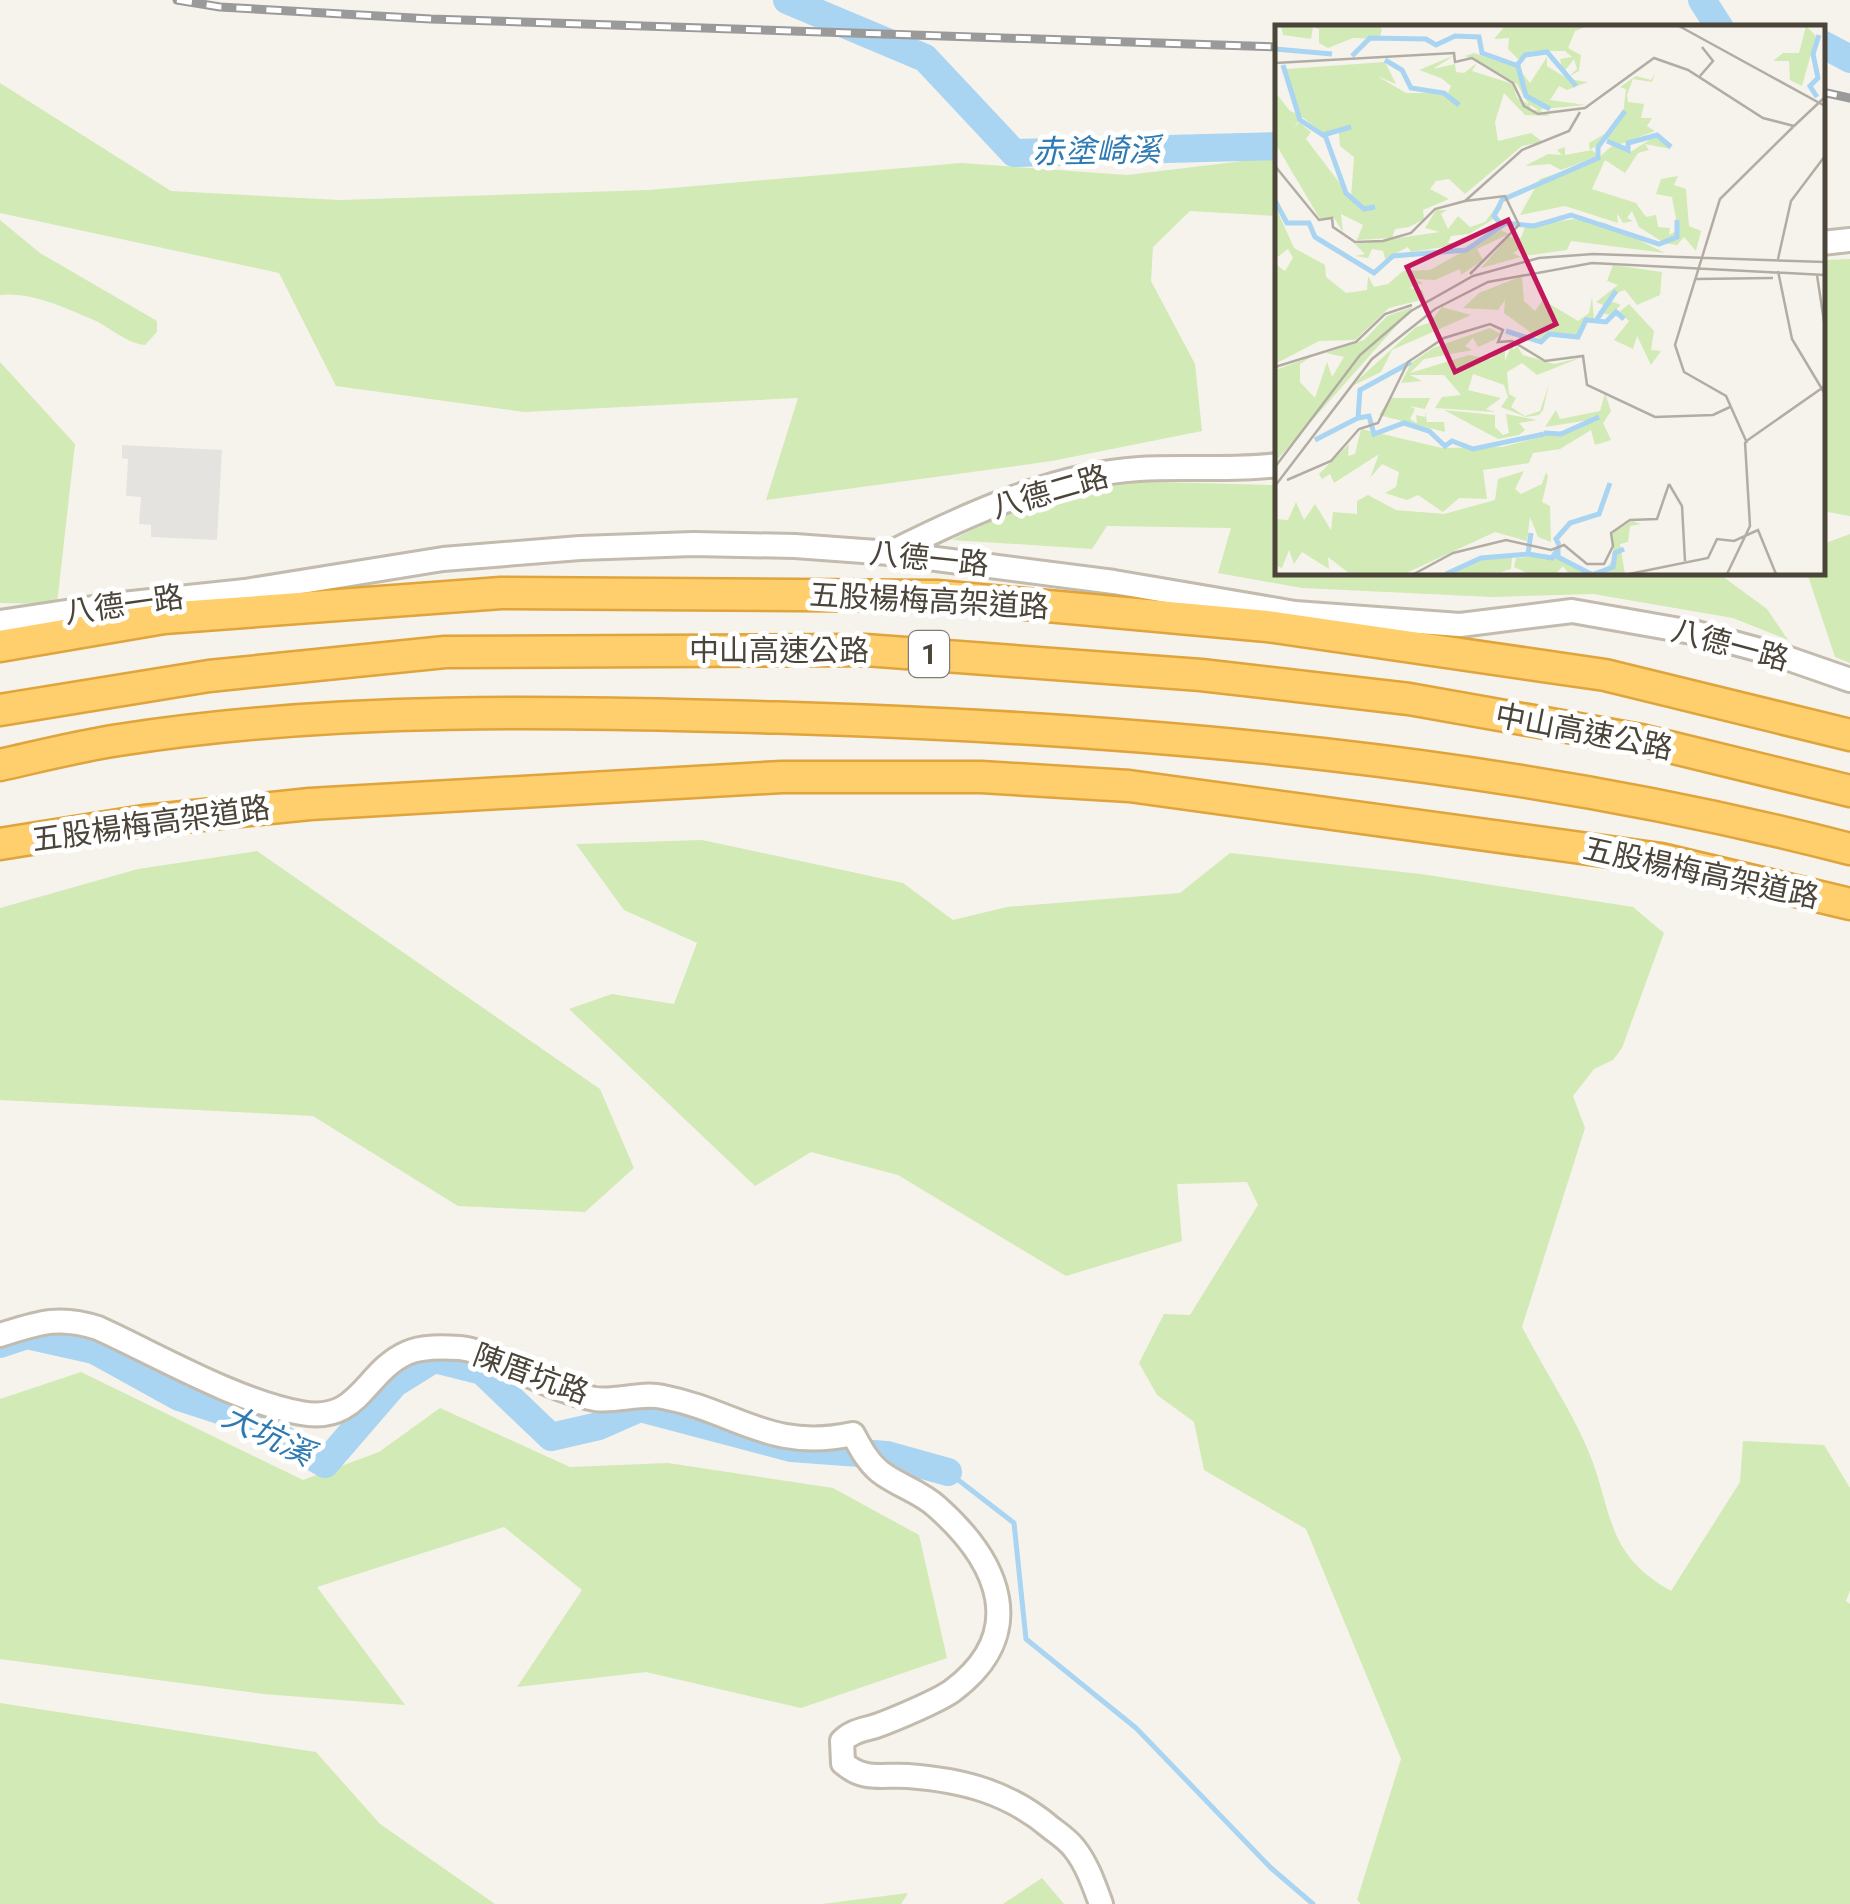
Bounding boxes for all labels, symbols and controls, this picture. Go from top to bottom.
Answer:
inset map [1275,25,1825,575]
water label: 赤塗崎溪 [1032,131,1164,171]
street label: 八德二路 [987,458,1112,525]
street label: 八德一路 [868,535,991,582]
street label: 五股楊梅高架道路 [808,577,1050,624]
street label: 八德一路 [62,579,186,630]
street label: 八德一路 [1668,612,1793,677]
road number: 1 [909,631,949,677]
street label: 中山高速公路 [689,633,869,668]
street label: 中山高速公路 [1492,697,1676,766]
street label: 五股楊梅高架道路 [30,789,272,858]
street label: 五股楊梅高架道路 [1580,830,1822,915]
street label: 陳厝坑路 [469,1337,594,1410]
water label: 大坑溪 [217,1397,323,1475]

